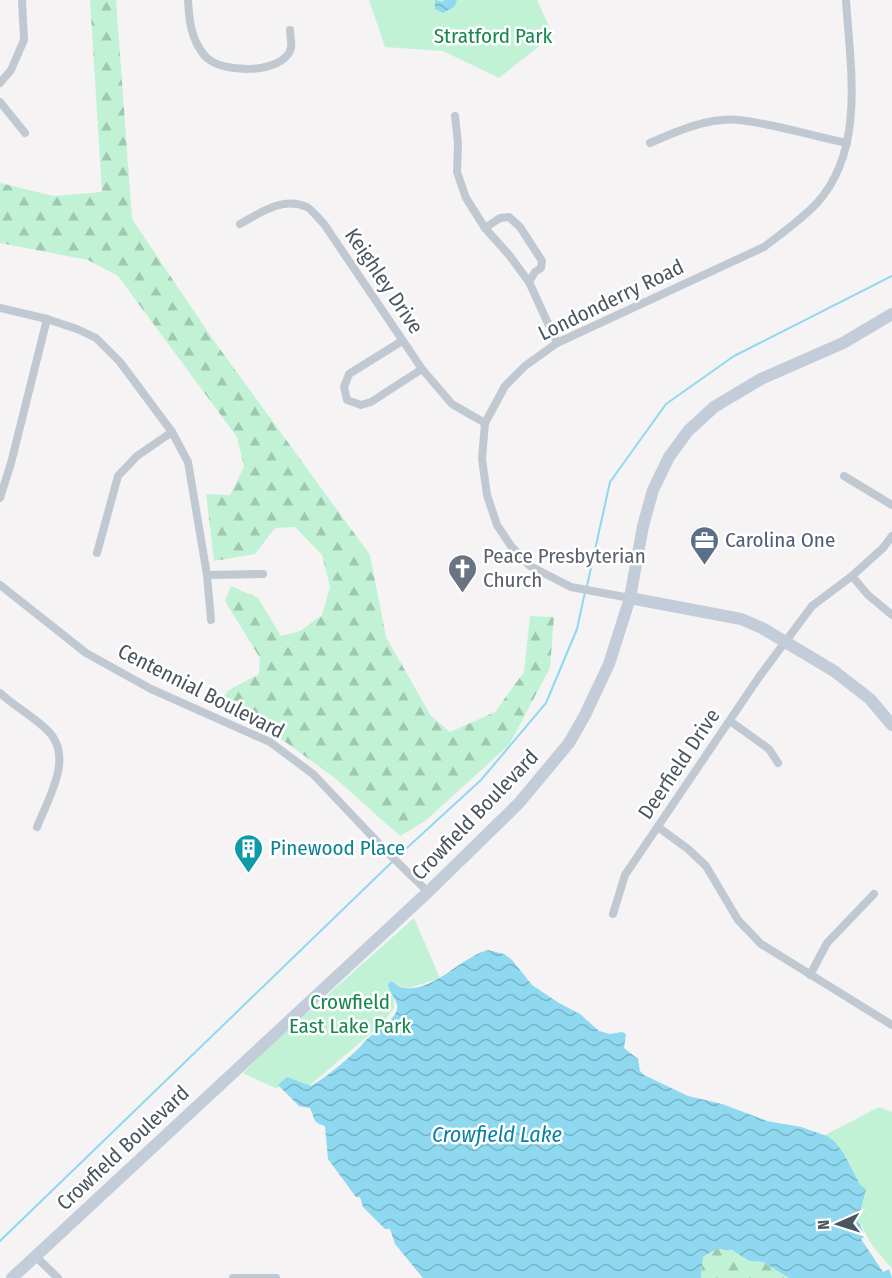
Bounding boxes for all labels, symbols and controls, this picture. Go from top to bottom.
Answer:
park label: Stratford Park [434,23,553,49]
street label: Keighley Drive [339,223,429,339]
street label: Londonderry Road [534,254,688,346]
office icon: Carolina One [688,524,720,566]
place label: Carolina One [725,527,835,553]
place label: Peace Presbyterian Church [483,543,646,593]
church icon: Peace Presbyterian Church [446,552,478,594]
street label: Centennial Boulevard [113,638,289,744]
street label: Deerfield Drive [633,704,725,824]
street label: Crowfield Boulevard [406,744,544,886]
building icon: Pinewood Place [233,832,265,874]
place label: Pinewood Place [270,835,405,861]
park label: Crowfield East Lake Park [289,989,411,1039]
street label: Crowfield Boulevard [51,1080,195,1216]
water label: Crowfield Lake [432,1121,562,1148]
north arrow [808,1194,868,1254]
text: N [814,1219,833,1230]

